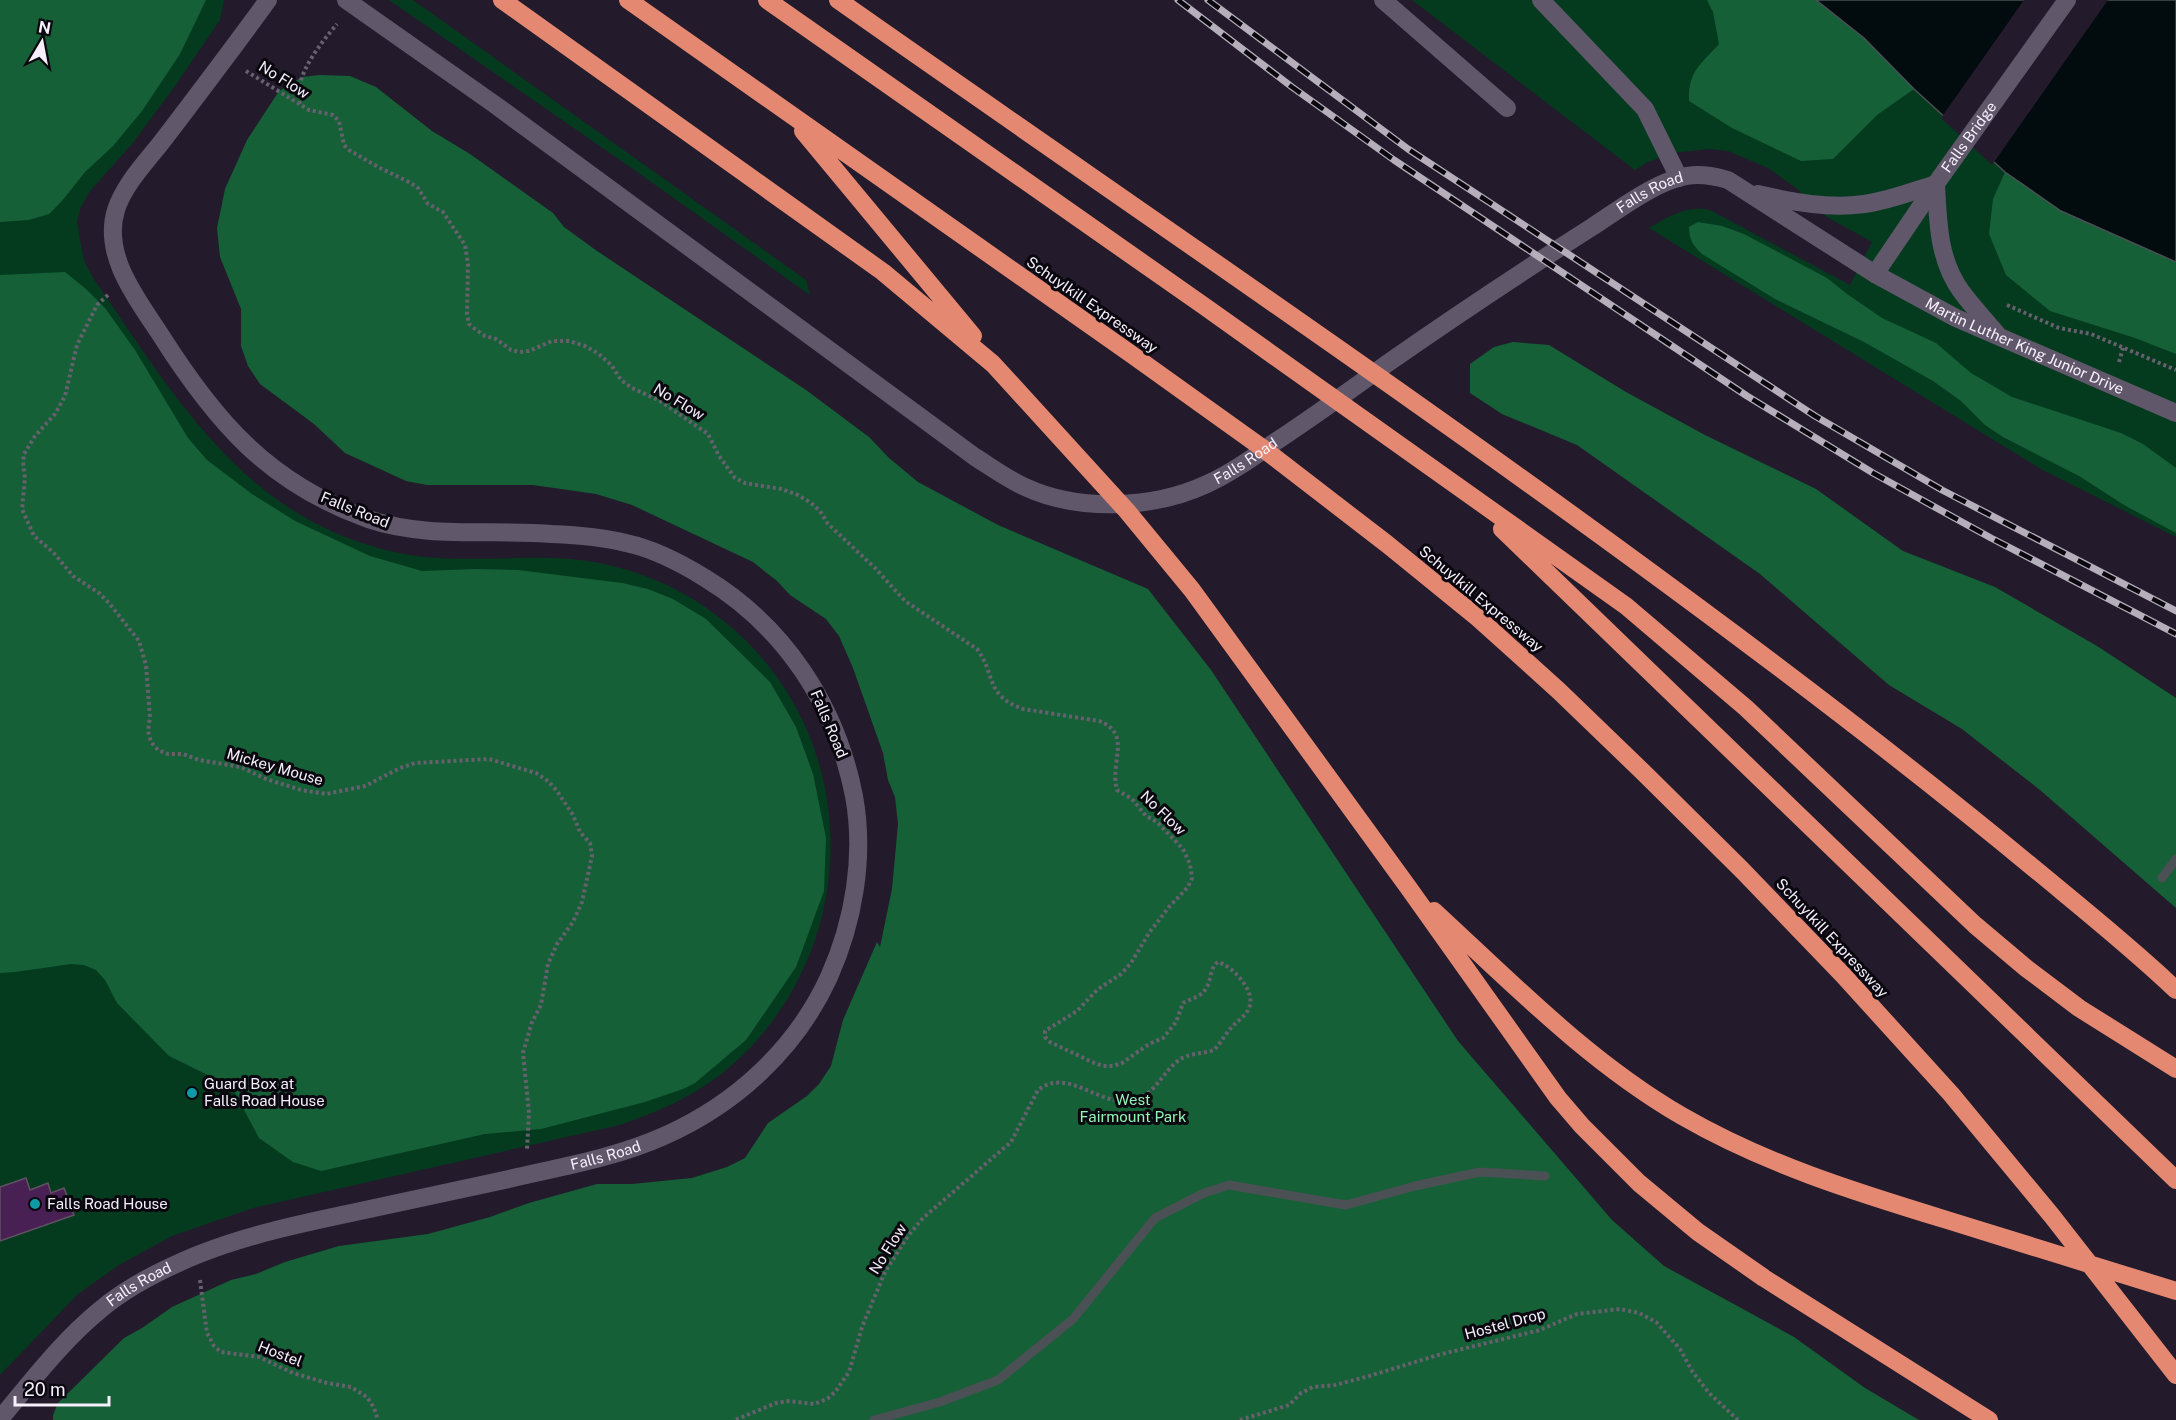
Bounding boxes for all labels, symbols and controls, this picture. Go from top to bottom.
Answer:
north arrow [12,12,72,72]
text: N [37,17,52,38]
street label: No Flow [256,57,313,102]
street label: Falls Bridge [1938,98,2000,176]
street label: Falls Road [1613,168,1685,216]
street label: Schuylkill Expressway [1023,253,1161,356]
street label: Martin Luther King Junior Drive [1922,294,2127,397]
street label: No Flow [651,380,708,424]
street label: Falls Road [1211,434,1280,487]
street label: Falls Road [318,488,392,531]
street label: Schuylkill Expressway [1416,542,1547,655]
street label: Falls Road [807,687,851,760]
street label: Mickey Mouse [225,745,325,788]
street label: No Flow [1137,787,1190,839]
street label: Schuylkill Expressway [1773,875,1892,1001]
place label: Guard Box at Falls Road House [204,1075,325,1109]
marker: Guard Box at Falls Road House [185,1086,199,1100]
park label: West Fairmount Park [1080,1091,1186,1125]
street label: Falls Road [569,1137,643,1173]
place label: Falls Road House [47,1195,168,1212]
marker: Falls Road House [28,1197,42,1211]
street label: No Flow [865,1220,910,1277]
street label: Falls Road [103,1258,174,1310]
street label: Hostel Drop [1463,1305,1547,1342]
street label: Hostel [256,1337,305,1370]
scale bar [15,1369,110,1407]
text: 20 m [24,1379,66,1400]

